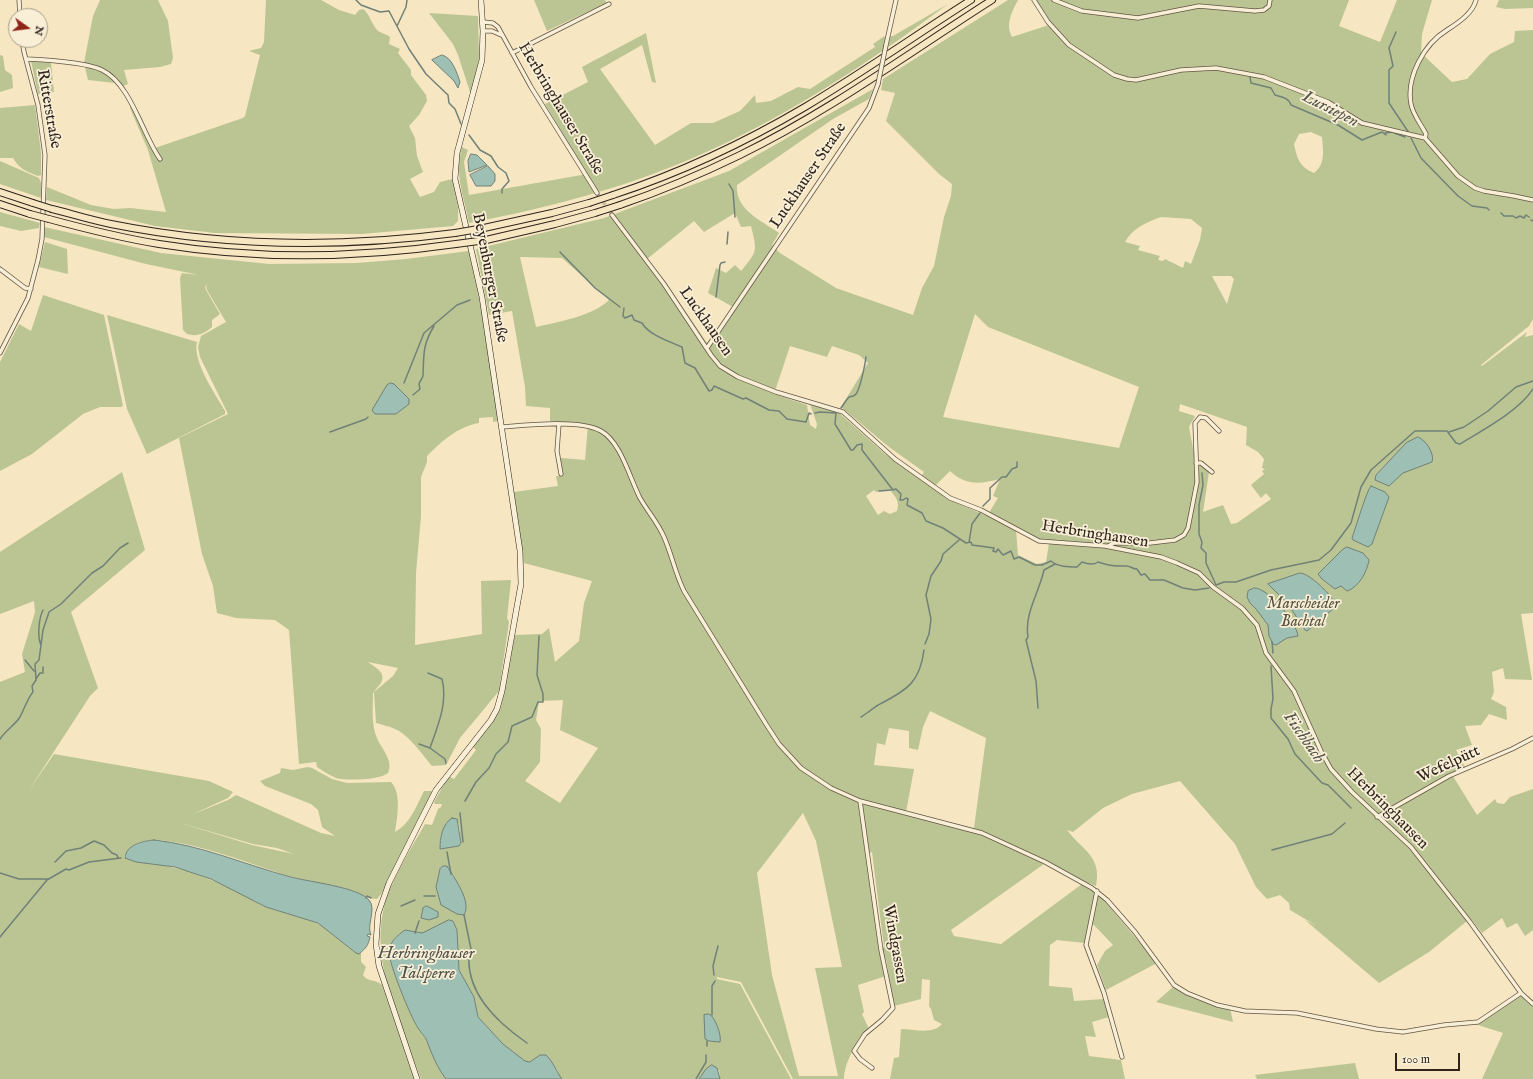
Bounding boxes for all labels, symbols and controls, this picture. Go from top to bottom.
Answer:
north arrow [8,8,48,48]
text: N [31,24,47,37]
street label: Herbringhauser Straße [513,39,607,179]
street label: Ritterstraße [32,68,64,150]
water label: Lursiepen [1299,87,1361,133]
street label: Luckhauser Straße [767,120,851,232]
street label: Beyenburger Straße [467,212,511,344]
street label: Luckhausen [674,284,736,360]
street label: Herbringhausen [1040,517,1150,553]
park label: Marscheider Bachtal [1267,595,1339,633]
water label: Fischbach [1278,708,1328,768]
street label: Wefelpütt [1415,742,1483,788]
street label: Herbringhausen [1342,764,1432,854]
street label: Windgassen [878,903,910,985]
water label: Herbringhauser Talsperre [378,945,474,985]
scale bar [1397,1045,1462,1071]
text: 100 m [1402,1052,1430,1067]

